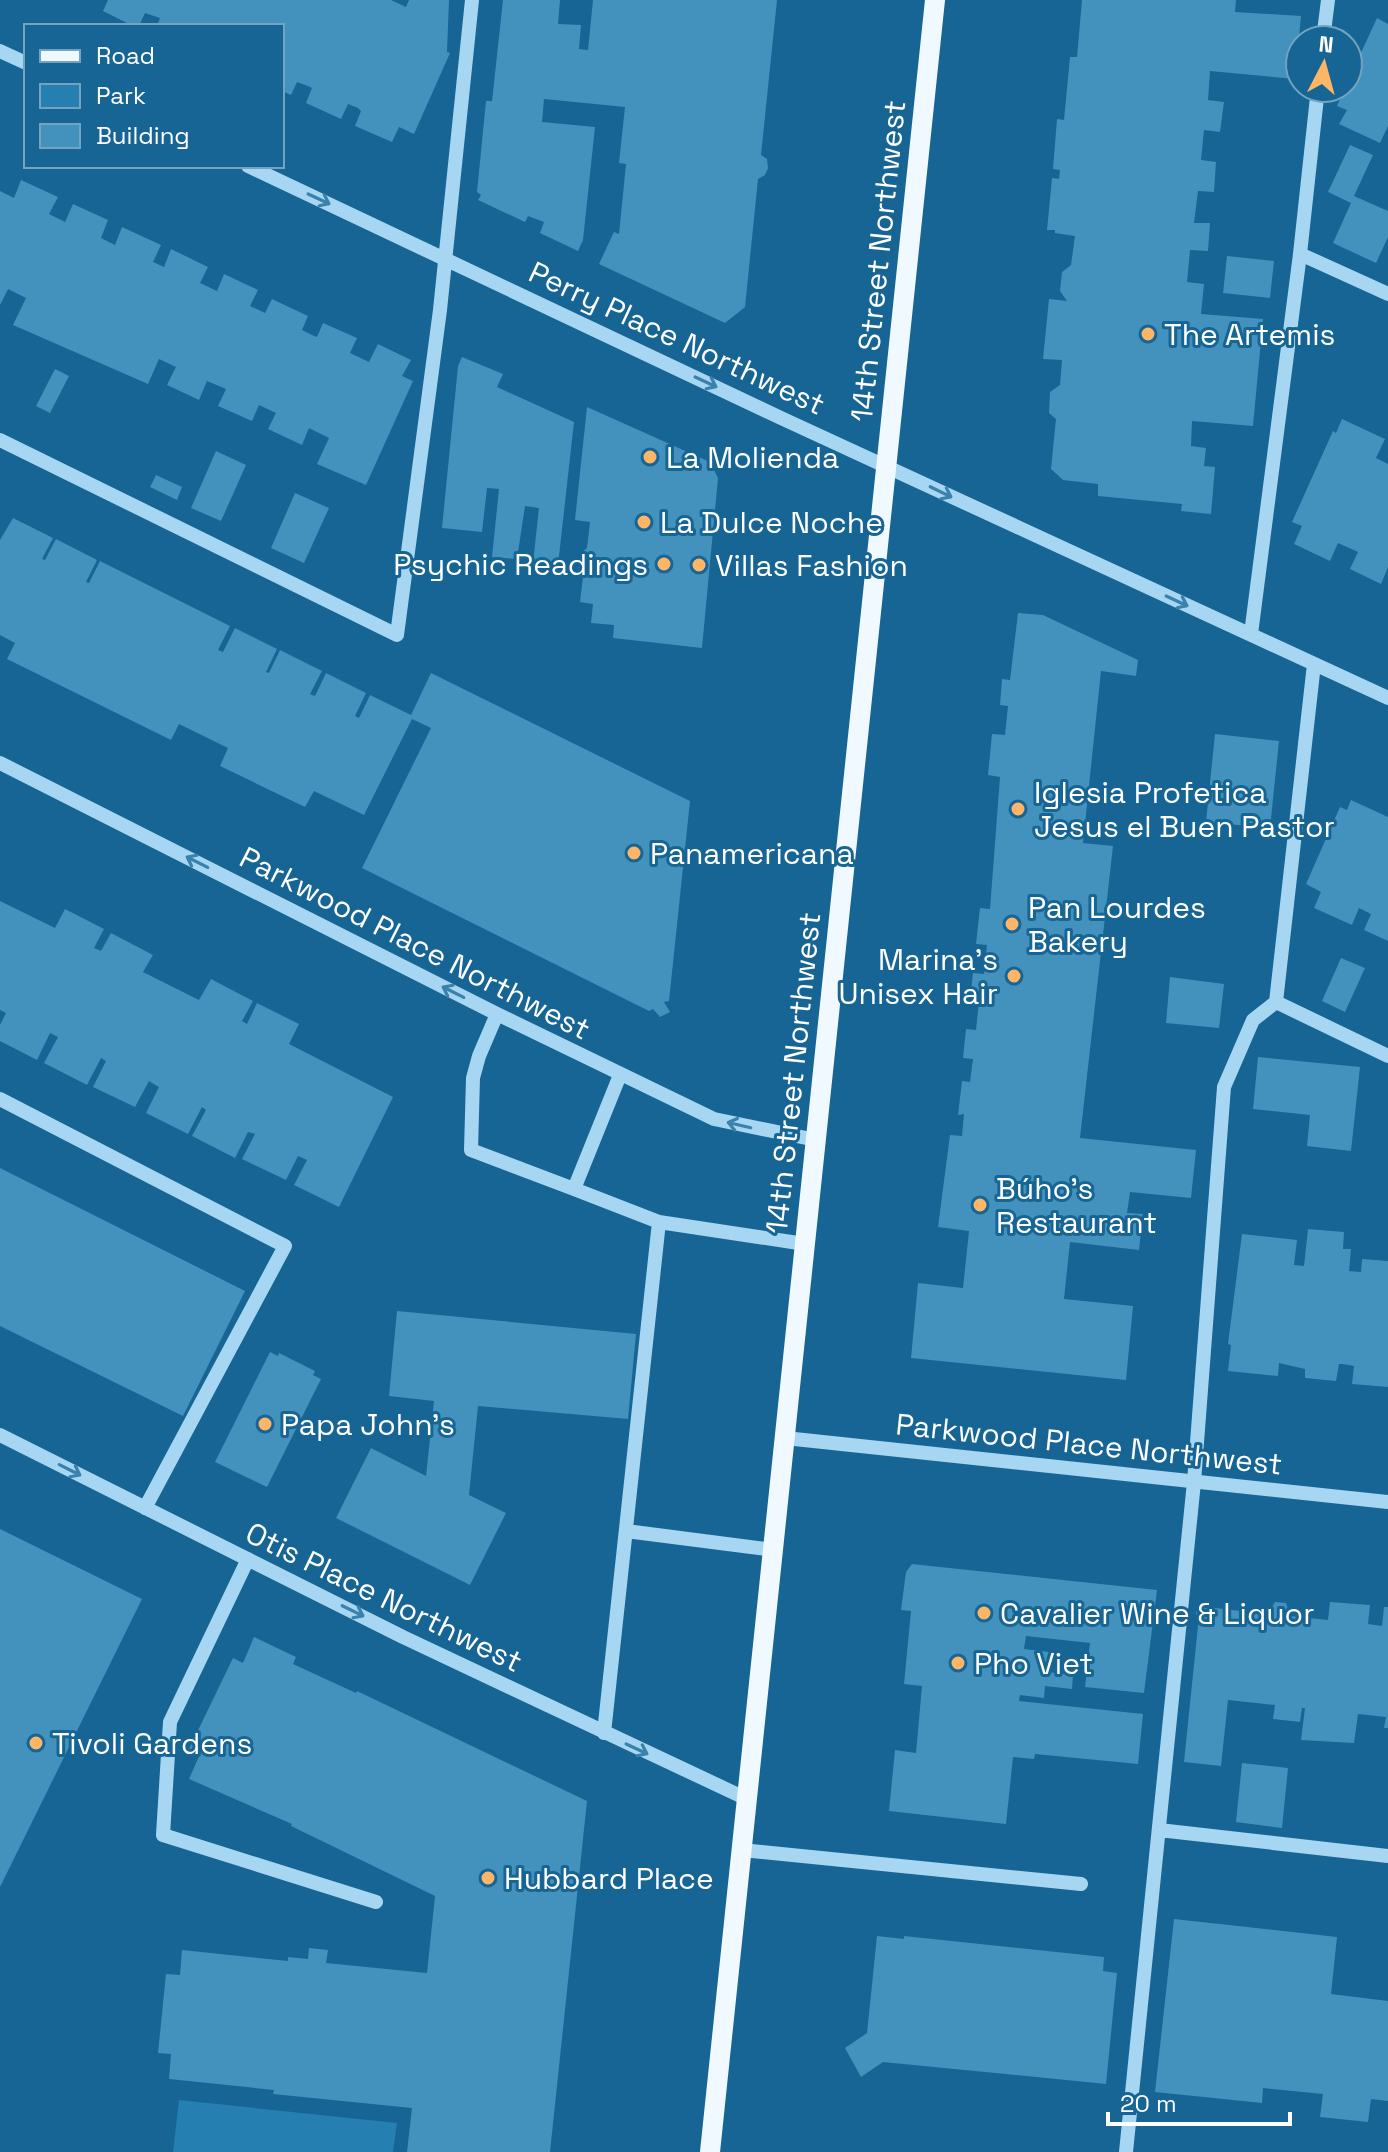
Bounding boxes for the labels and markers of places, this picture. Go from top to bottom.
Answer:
place label: The Artemis [1164,315,1335,354]
marker: The Artemis [1139,325,1157,343]
place label: La Molienda [666,438,839,477]
marker: La Molienda [641,448,659,466]
place label: La Dulce Noche [660,503,883,542]
marker: La Dulce Noche [635,513,653,531]
place label: Psychic Readings [393,545,648,584]
place label: Villas Fashion [715,546,908,585]
marker: Psychic Readings [655,555,673,573]
marker: Villas Fashion [690,556,708,574]
place label: Iglesia Profetica Jesus el Buen Pastor [1034,773,1335,846]
marker: Iglesia Profetica Jesus el Buen Pastor [1009,800,1027,818]
place label: Panamericana [650,834,854,873]
marker: Panamericana [625,844,643,862]
place label: Pan Lourdes Bakery [1028,888,1206,961]
marker: Pan Lourdes Bakery [1003,915,1021,933]
place label: Marina's Unisex Hair [839,940,998,1013]
marker: Marina's Unisex Hair [1005,967,1023,985]
place label: Búho's Restaurant [996,1169,1157,1242]
marker: Búho's Restaurant [971,1196,989,1214]
place label: Papa John's [281,1405,455,1444]
marker: Papa John's [256,1415,274,1433]
place label: Cavalier Wine & Liquor [1000,1594,1314,1633]
marker: Cavalier Wine & Liquor [975,1604,993,1622]
place label: Pho Viet [974,1644,1093,1683]
marker: Pho Viet [949,1654,967,1672]
place label: Tivoli Gardens [52,1724,252,1763]
marker: Tivoli Gardens [27,1734,45,1752]
place label: Hubbard Place [504,1859,714,1898]
marker: Hubbard Place [479,1869,497,1887]

